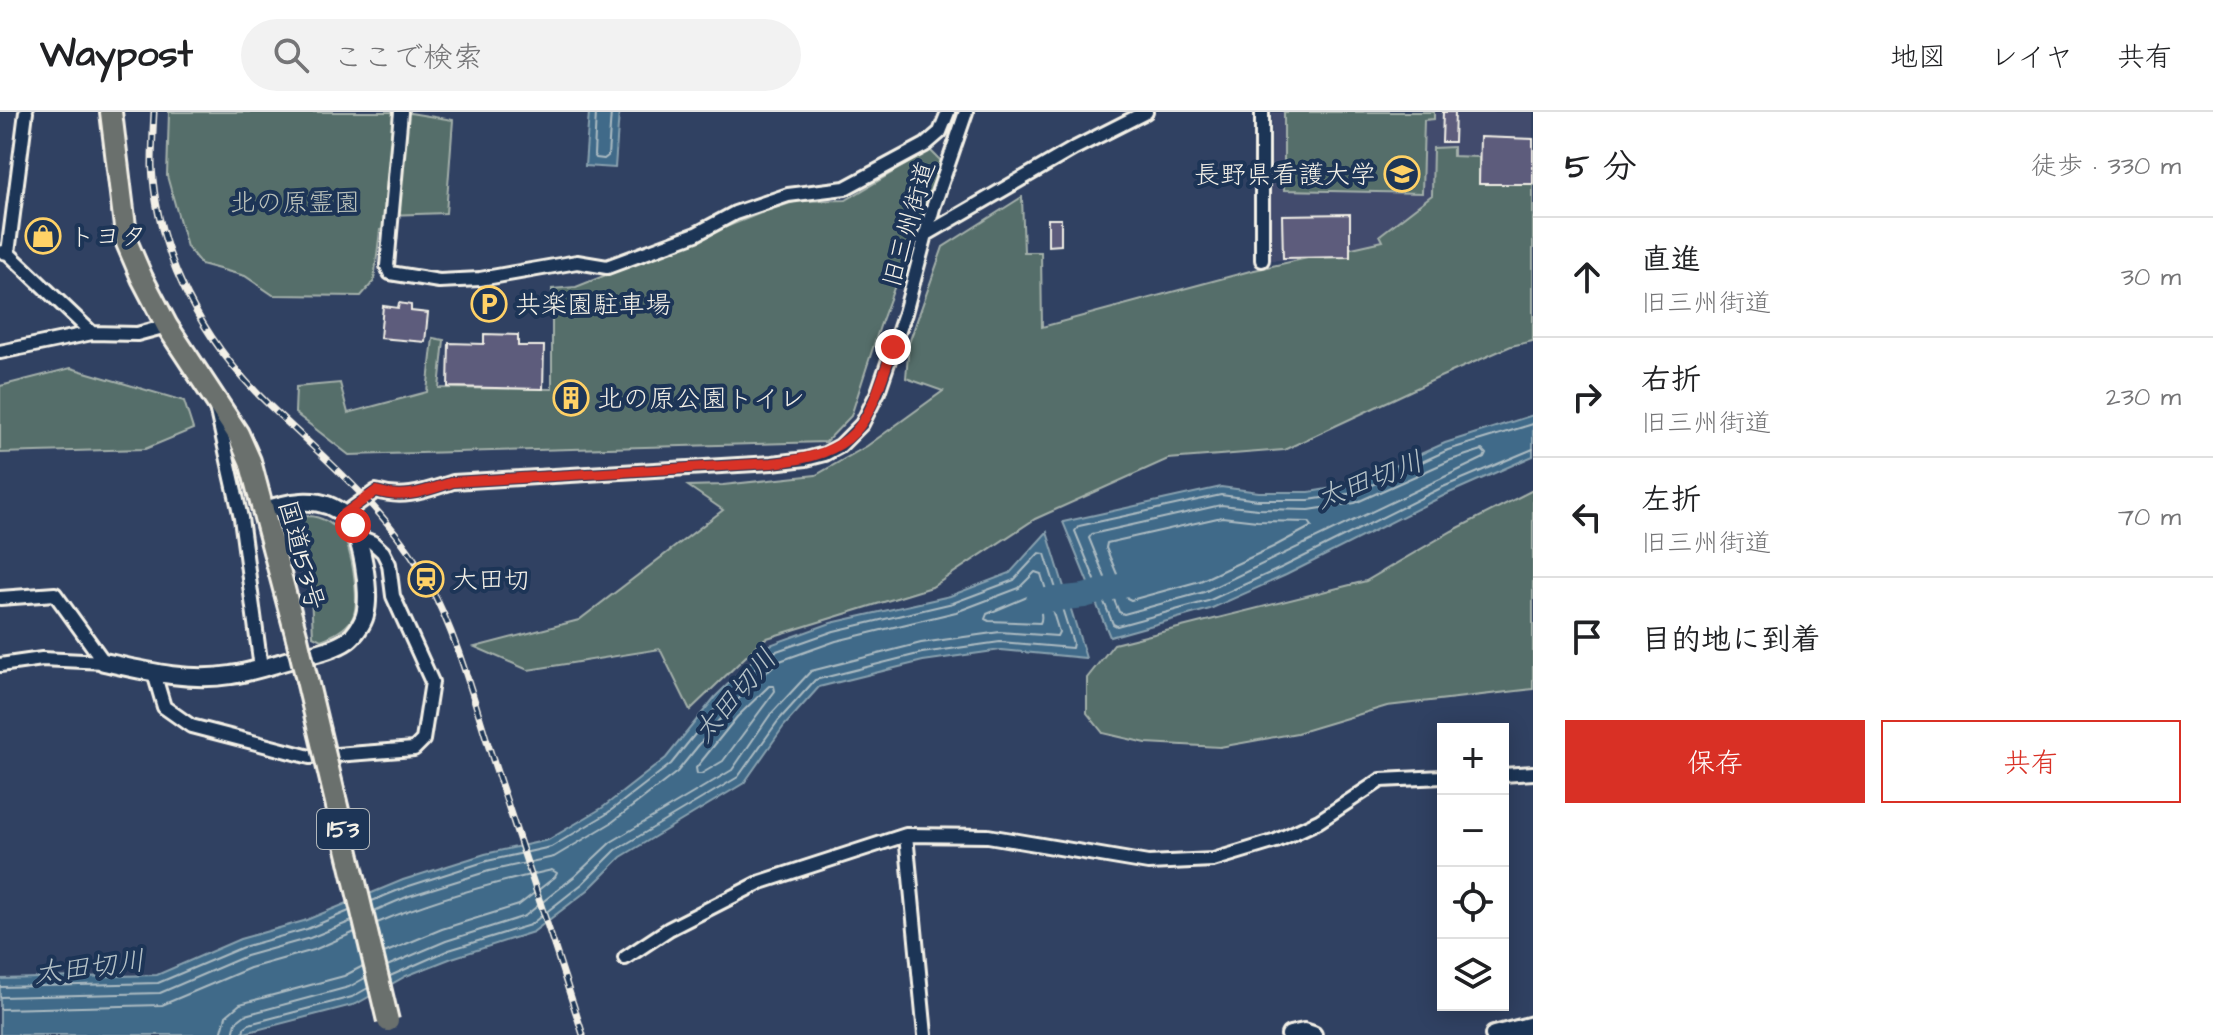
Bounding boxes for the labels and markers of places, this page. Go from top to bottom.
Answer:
school or university icon: 長野県看護大学 [1383,155,1421,193]
place label: 長野県看護大学 [1194,157,1376,193]
shop icon: トヨタ [24,217,62,255]
place label: トヨタ [69,219,147,255]
parking icon: 共楽園駐車場 [470,285,508,323]
place label: 共楽園駐車場 [515,287,671,323]
building icon: 北の原公園トイレ [552,379,590,417]
place label: 北の原公園トイレ [597,381,805,417]
station icon: 大田切 [407,560,445,598]
place label: 大田切 [452,562,530,598]

